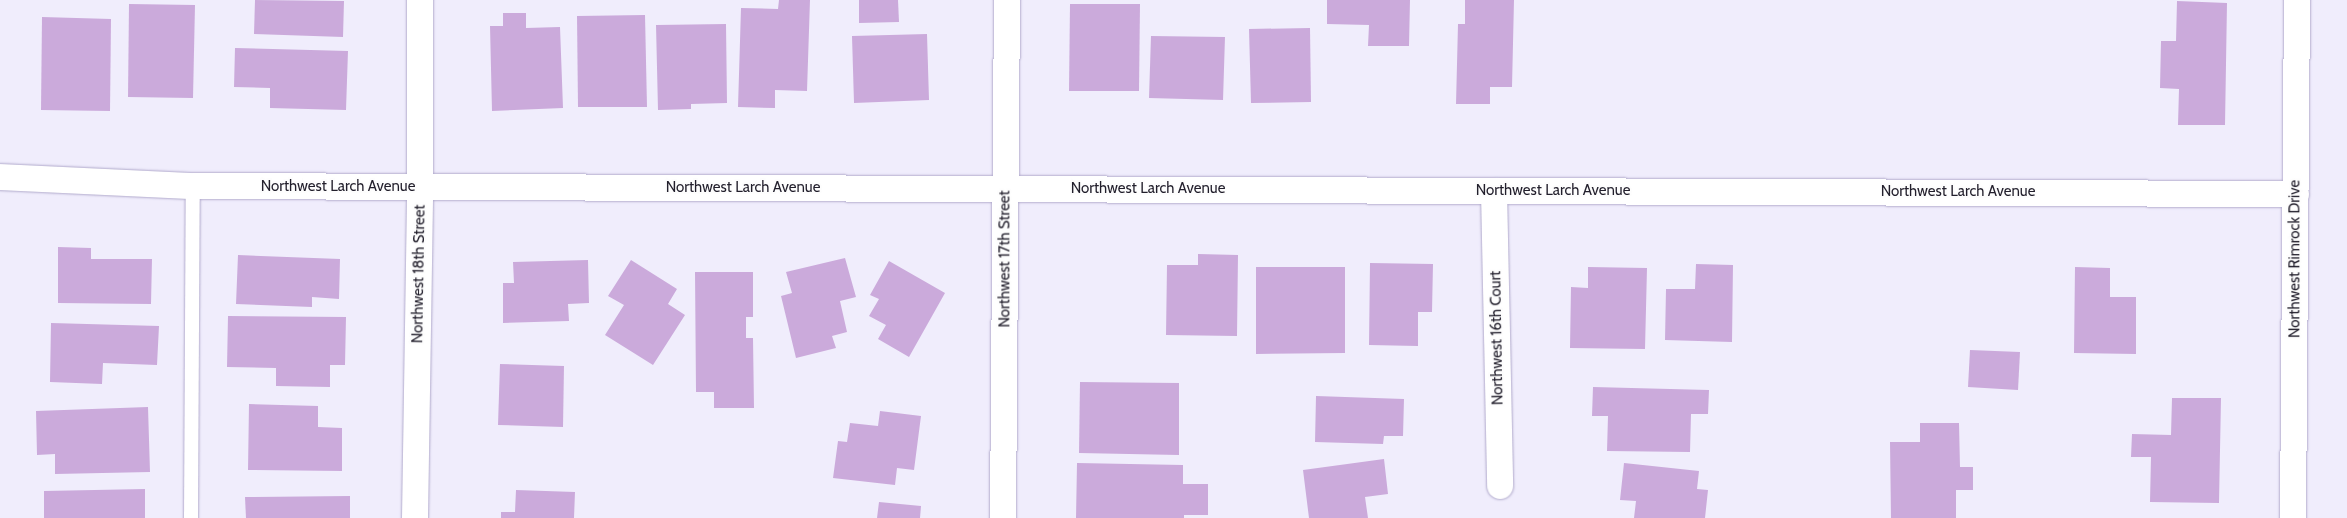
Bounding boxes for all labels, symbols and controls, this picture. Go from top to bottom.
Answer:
street label: Northwest Larch Avenue [261,178,415,196]
street label: Northwest Larch Avenue [666,179,820,197]
street label: Northwest Larch Avenue [1071,180,1225,198]
street label: Northwest Rimrock Drive [2286,180,2304,338]
street label: Northwest Larch Avenue [1476,182,1630,200]
street label: Northwest Larch Avenue [1881,183,2035,201]
street label: Northwest 17th Street [996,190,1014,328]
street label: Northwest 18th Street [409,205,429,343]
street label: Northwest 16th Court [1487,271,1507,405]

